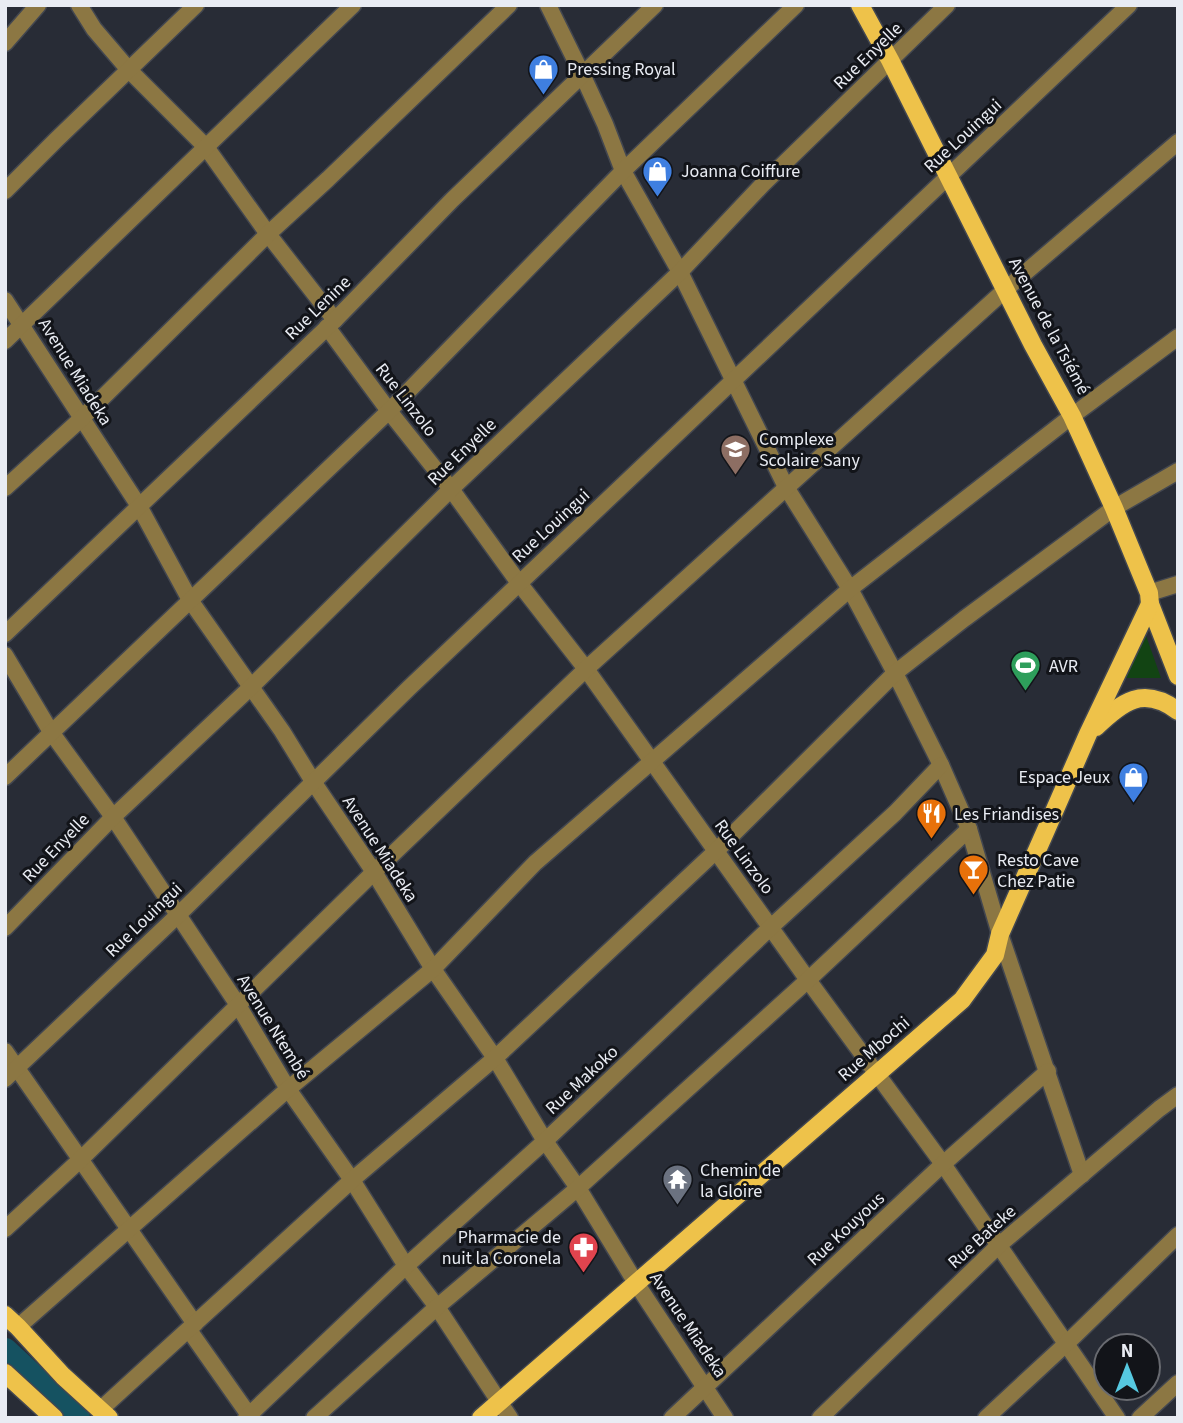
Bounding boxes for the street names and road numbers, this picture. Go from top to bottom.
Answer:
street label: Rue Enyelle [828,17,908,95]
street label: Rue Louingui [919,93,1007,179]
street label: Avenue de la Tsiémé [1002,253,1096,399]
street label: Rue Lenine [279,270,357,346]
street label: Avenue Miadeka [32,313,118,431]
street label: Rue Linzolo [369,358,443,442]
street label: Rue Enyelle [422,413,502,491]
street label: Rue Louingui [507,483,595,569]
street label: Avenue Miadeka [336,791,424,907]
street label: Rue Enyelle [17,808,95,888]
street label: Rue Linzolo [708,814,780,900]
street label: Rue Louingui [100,877,188,963]
street label: Avenue Ntembé [231,970,315,1084]
street label: Rue Mbochi [833,1011,915,1087]
street label: Rue Makoko [540,1040,624,1120]
street label: Rue Kouyous [802,1186,890,1272]
street label: Rue Bateke [942,1199,1022,1274]
street label: Avenue Miadeka [643,1267,733,1383]

